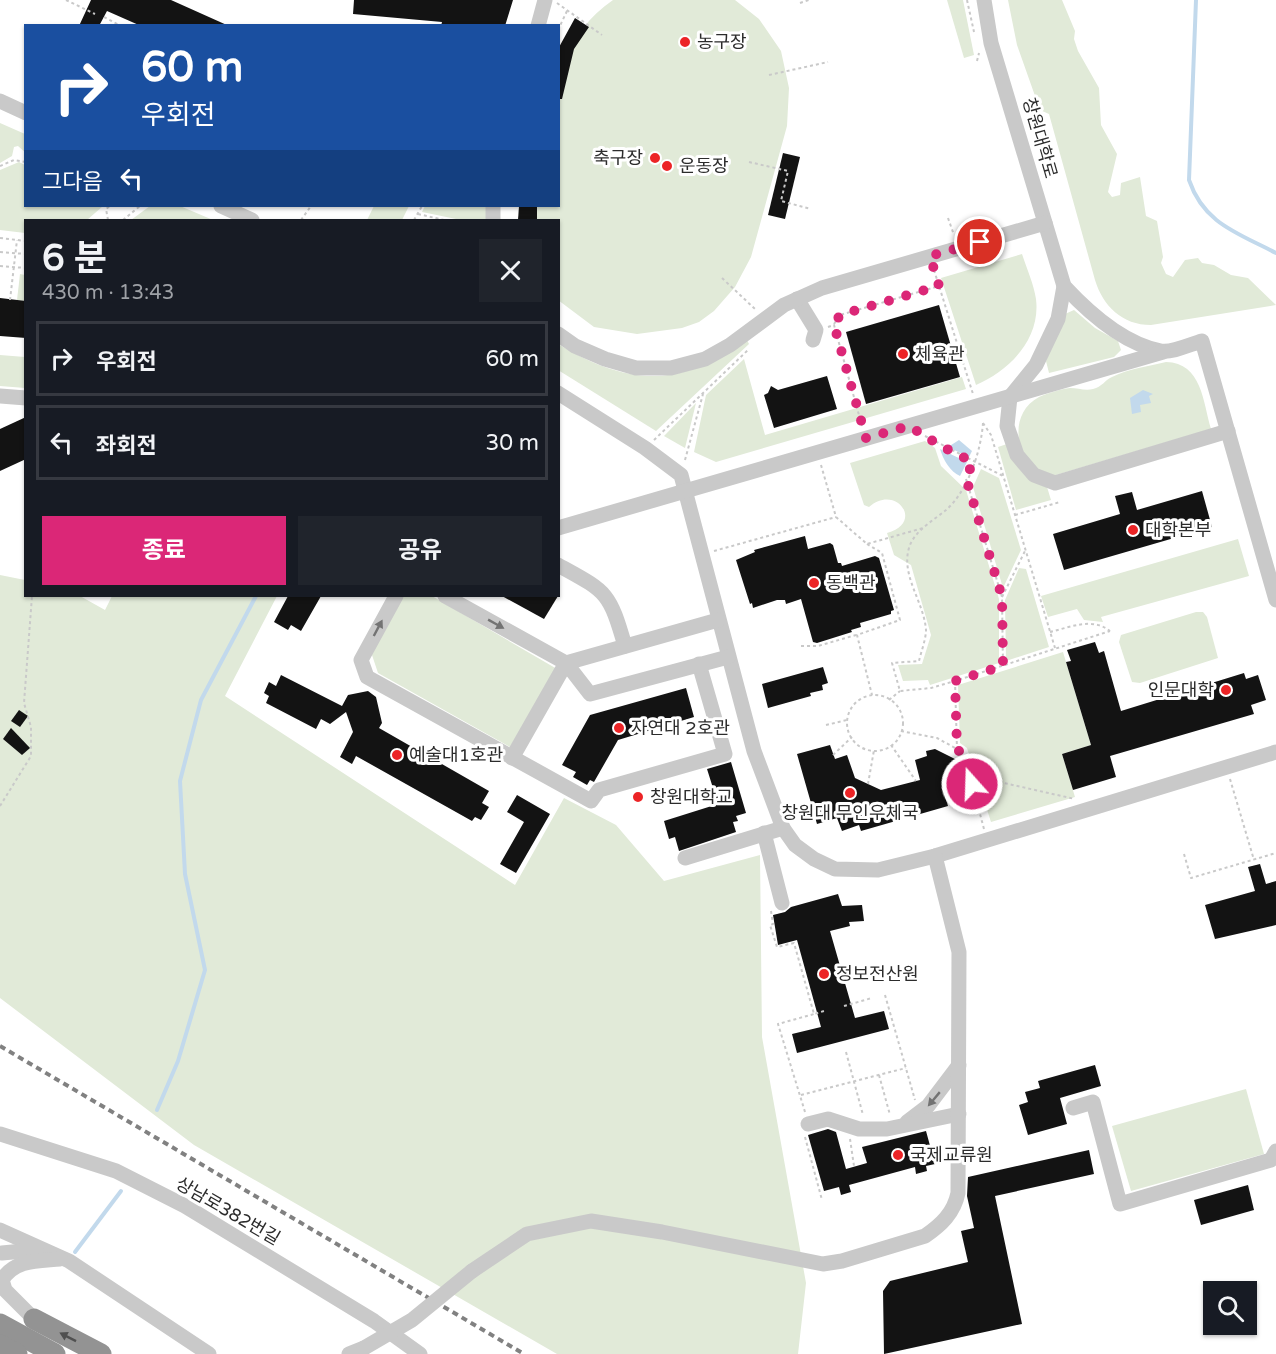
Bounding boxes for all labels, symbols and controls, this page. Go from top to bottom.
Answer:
place label: 농구장 [697,31,747,53]
marker: 농구장 [678,35,692,49]
text: 60 m [141,42,243,93]
icon: right [42,48,120,126]
street label: 창원대학로 [1018,95,1062,181]
text: 우회전 [141,99,216,132]
place label: 축구장 [593,147,643,169]
marker: 축구장 [648,151,662,165]
place label: 운동장 [679,155,729,177]
marker: 운동장 [660,159,674,173]
icon: left [115,162,148,195]
text: 그다음 [42,169,103,195]
pin [954,216,1005,267]
icon: arrive [963,225,996,258]
text: 6 분 [42,237,107,280]
button: close [479,239,542,302]
text: 430 m · 13:43 [42,281,174,305]
icon: right [45,342,78,375]
place label: 체육관 [915,343,965,365]
text: 60 m [485,346,539,372]
marker: 체육관 [896,347,910,361]
text: 우회전 [96,349,157,375]
icon: left [45,426,78,459]
text: 30 m [485,430,539,456]
text: 좌회전 [96,433,157,459]
button: 종료 [42,516,286,585]
button: 공유 [298,516,542,585]
place label: 대학본부 [1145,519,1211,541]
marker: 대학본부 [1126,523,1140,537]
place label: 동백관 [826,572,876,594]
marker: 동백관 [807,576,821,590]
one-way arrow [373,619,383,636]
one-way arrow [488,619,505,629]
place label: 인문대학 [1148,679,1214,701]
marker: 인문대학 [1219,683,1233,697]
place label: 자연대 2호관 [631,717,730,739]
marker: 자연대 2호관 [612,721,626,735]
place label: 예술대1호관 [409,744,504,766]
marker: 예술대1호관 [390,748,404,762]
position arrow [940,752,1004,816]
place label: 창원대학교 [650,786,733,808]
marker: 창원대 무인우체국 [843,786,857,800]
marker: 창원대학교 [631,790,645,804]
place label: 창원대 무인우체국 [781,802,919,824]
place label: 정보전산원 [836,963,919,985]
marker: 정보전산원 [817,967,831,981]
one-way arrow [928,1091,941,1106]
place label: 국제교류원 [910,1144,993,1166]
marker: 국제교류원 [891,1148,905,1162]
street label: 상남로382번길 [172,1172,284,1250]
map controls [1203,1281,1257,1335]
button: search [1203,1281,1257,1335]
one-way arrow [59,1332,76,1341]

